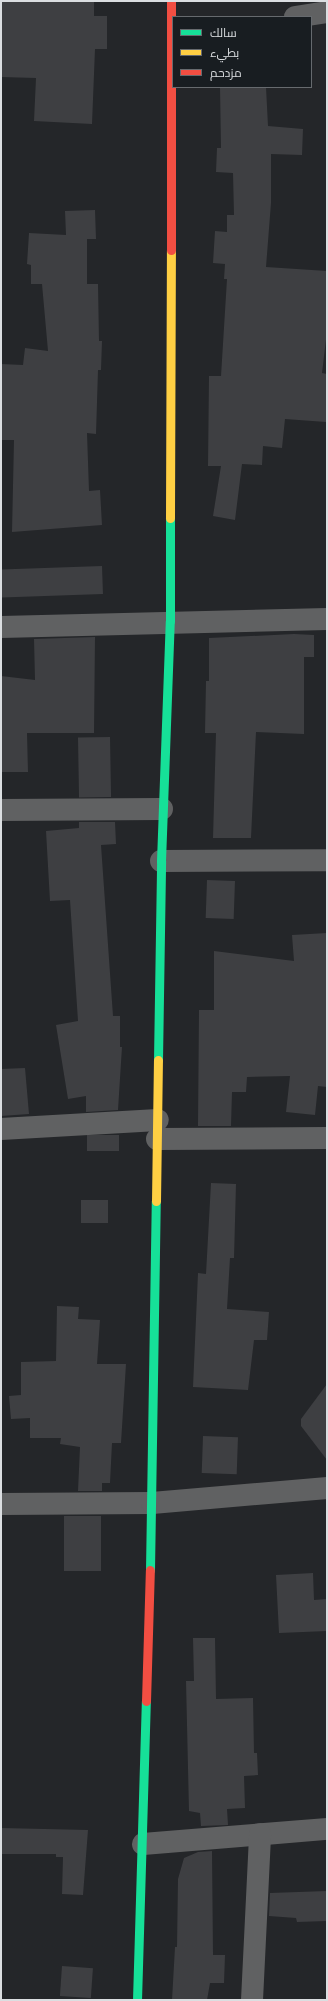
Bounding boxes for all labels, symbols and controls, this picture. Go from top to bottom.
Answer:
legend [172,16,312,88]
text: سالك [210,26,237,40]
text: بطيء [210,46,239,60]
text: مزدحم [210,66,242,80]

